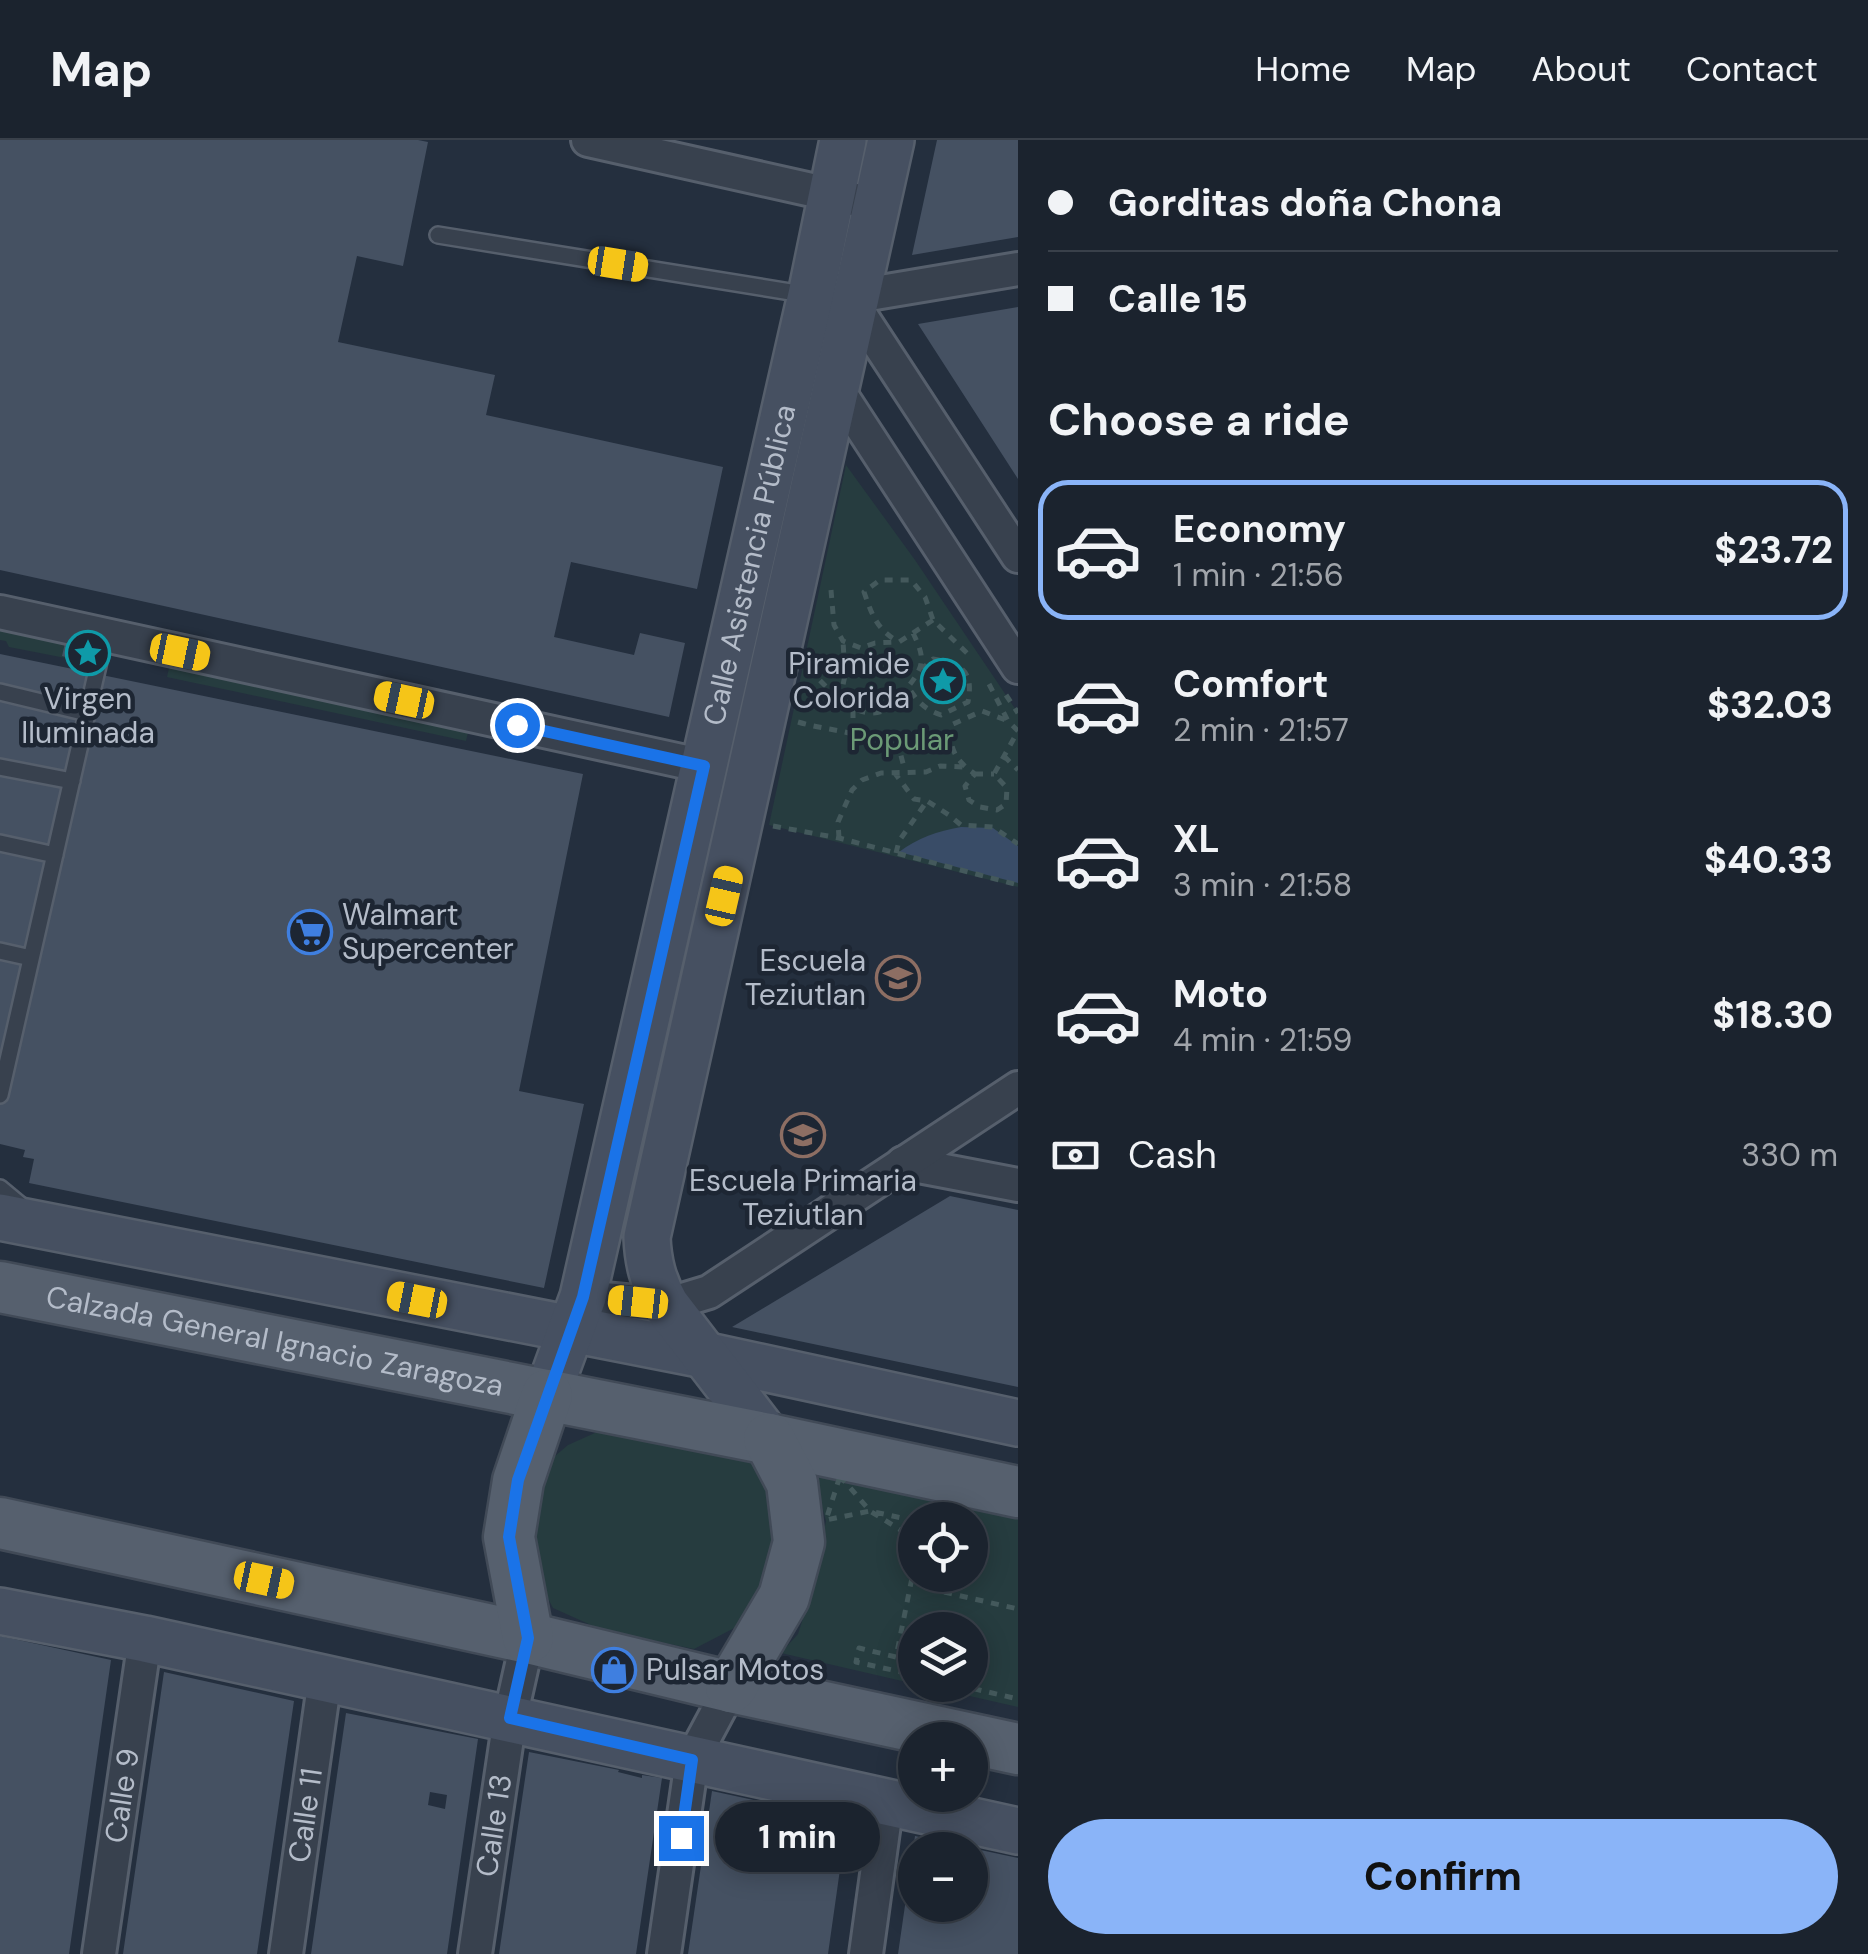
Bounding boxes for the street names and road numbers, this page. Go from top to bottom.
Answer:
street label: Calle Asistencia Pública [694,401,804,729]
street label: Calzada General Ignacio Zaragoza [43,1277,507,1405]
street label: Calle 9 [95,1746,148,1845]
street label: Calle 11 [279,1766,331,1865]
street label: Calle 13 [467,1771,520,1879]

